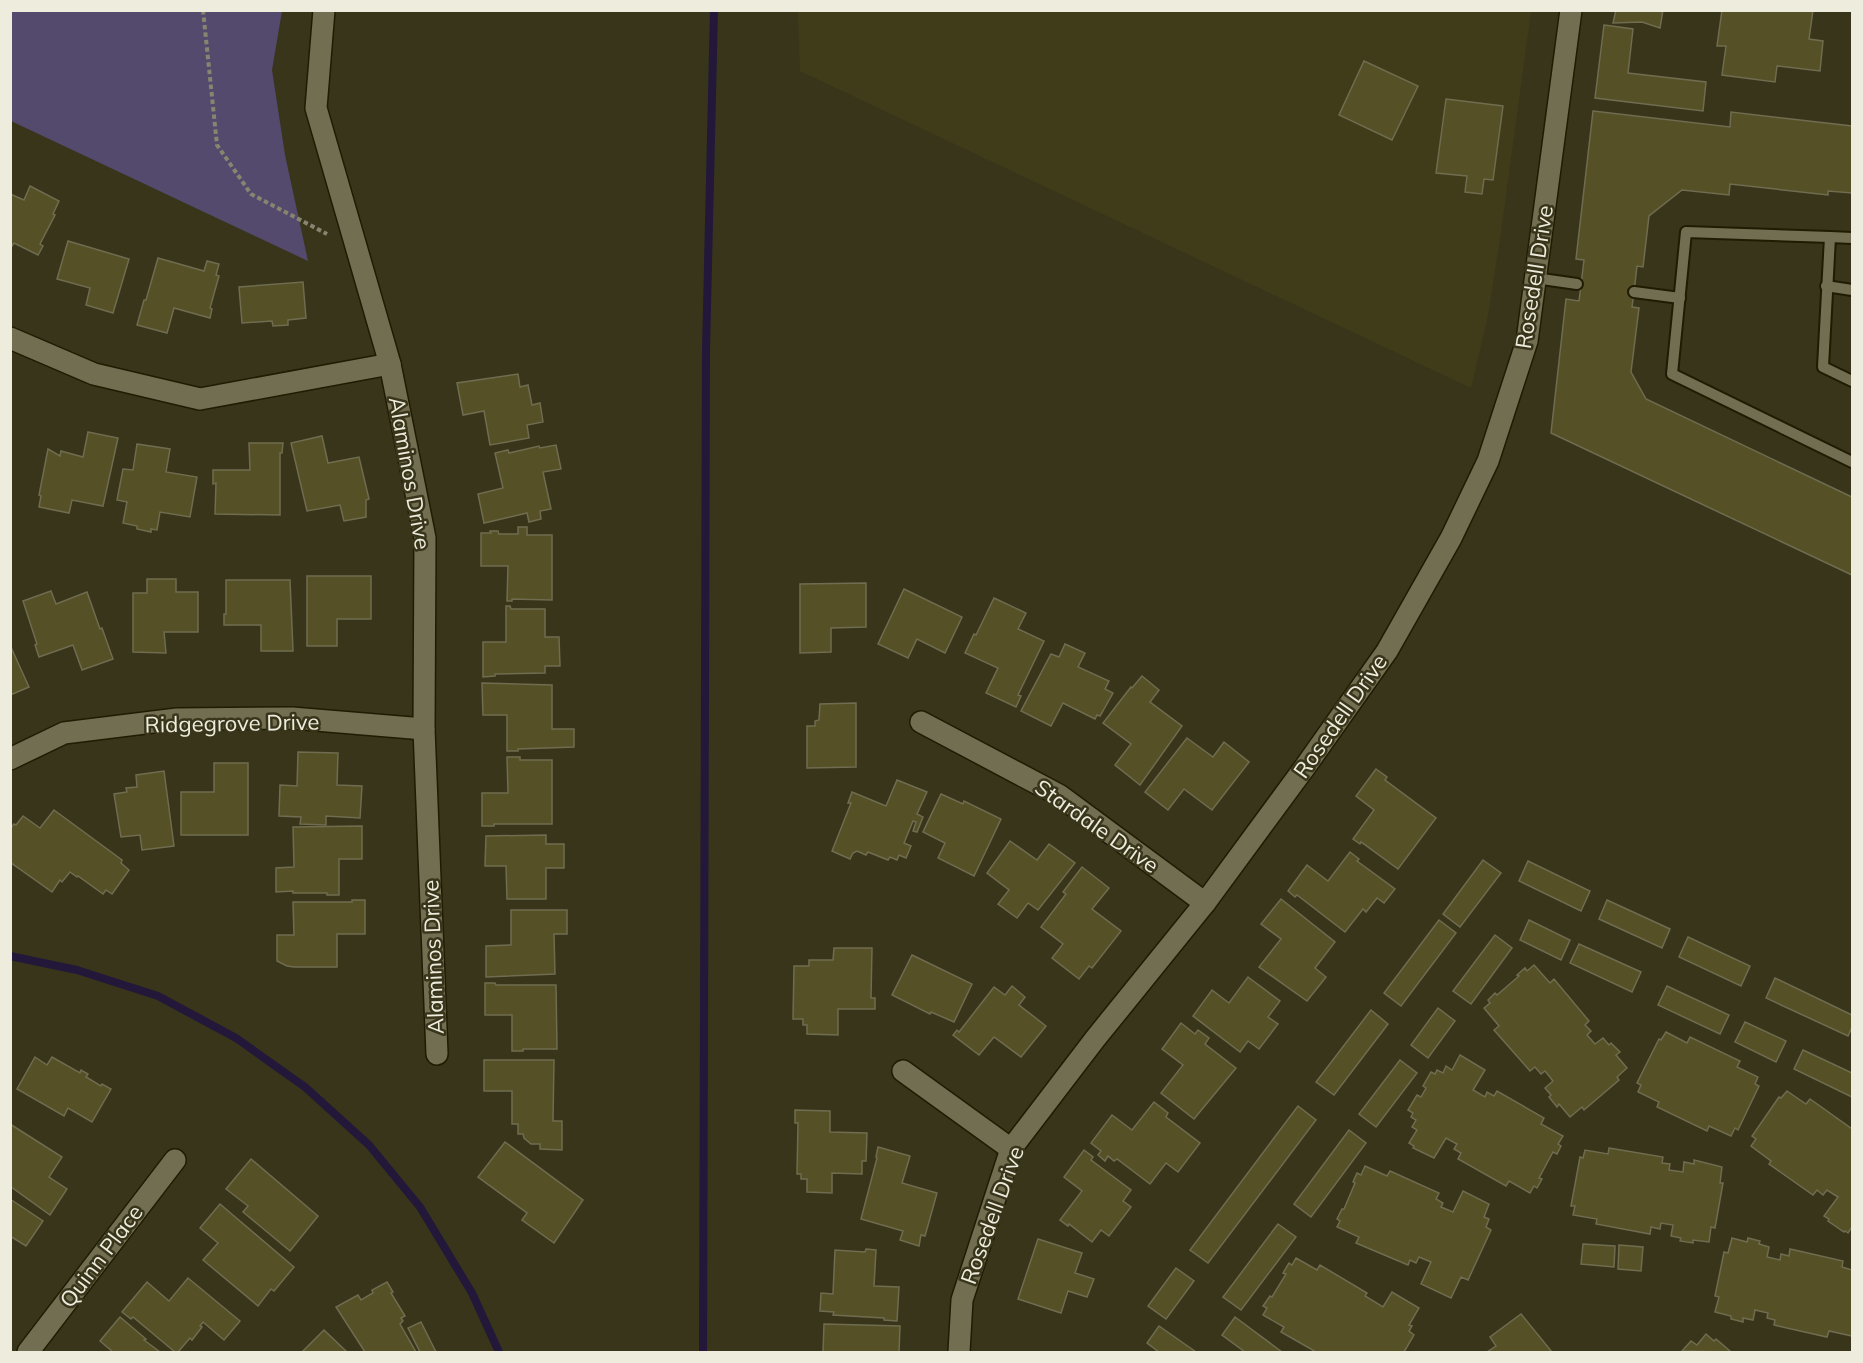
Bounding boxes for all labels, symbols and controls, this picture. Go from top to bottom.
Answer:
street label: Rosedell Drive [1509,203,1559,351]
street label: Alaminos Drive [383,395,437,551]
street label: Rosedell Drive [1287,649,1393,783]
street label: Ridgegrove Drive [144,707,320,739]
street label: Stardale Drive [1030,773,1164,879]
street label: Alaminos Drive [416,879,450,1035]
street label: Rosedell Drive [954,1142,1030,1288]
street label: Quinn Place [53,1199,149,1313]

